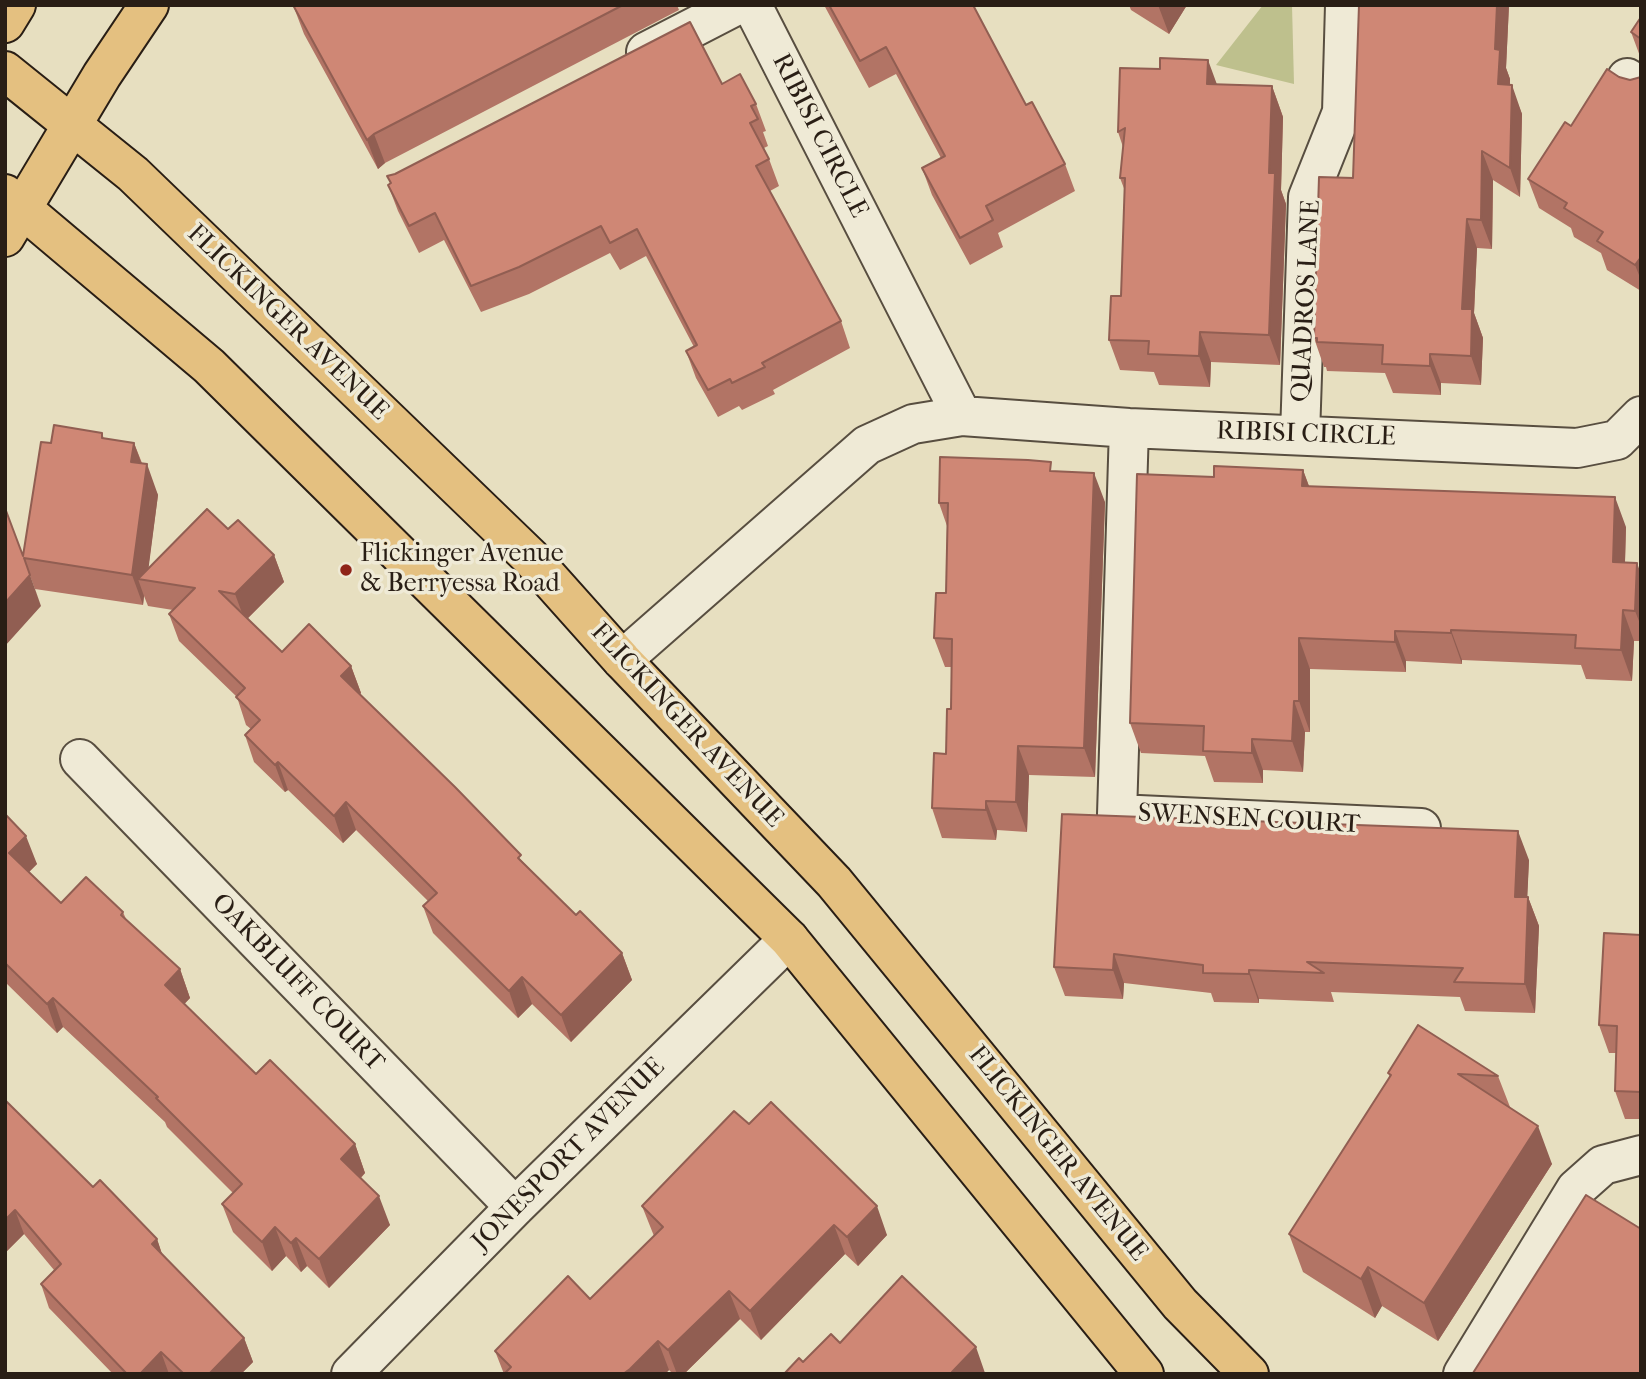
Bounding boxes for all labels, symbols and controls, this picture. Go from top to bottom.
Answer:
street label: RIBISI CIRCLE [764,49,874,223]
street label: QUADROS LANE [1286,199,1328,403]
street label: FLICKINGER AVENUE [180,219,394,427]
street label: RIBISI CIRCLE [1216,416,1396,454]
place label: Flickinger Avenue & Berryessa Road [360,539,564,600]
marker: Flickinger Avenue & Berryessa Road [338,562,354,578]
street label: FLICKINGER AVENUE [583,617,789,835]
street label: SWENSEN COURT [1137,799,1361,841]
street label: OAKBLUFF COURT [204,888,390,1078]
street label: FLICKINGER AVENUE [961,1040,1153,1268]
street label: JONESPORT AVENUE [466,1052,672,1258]

